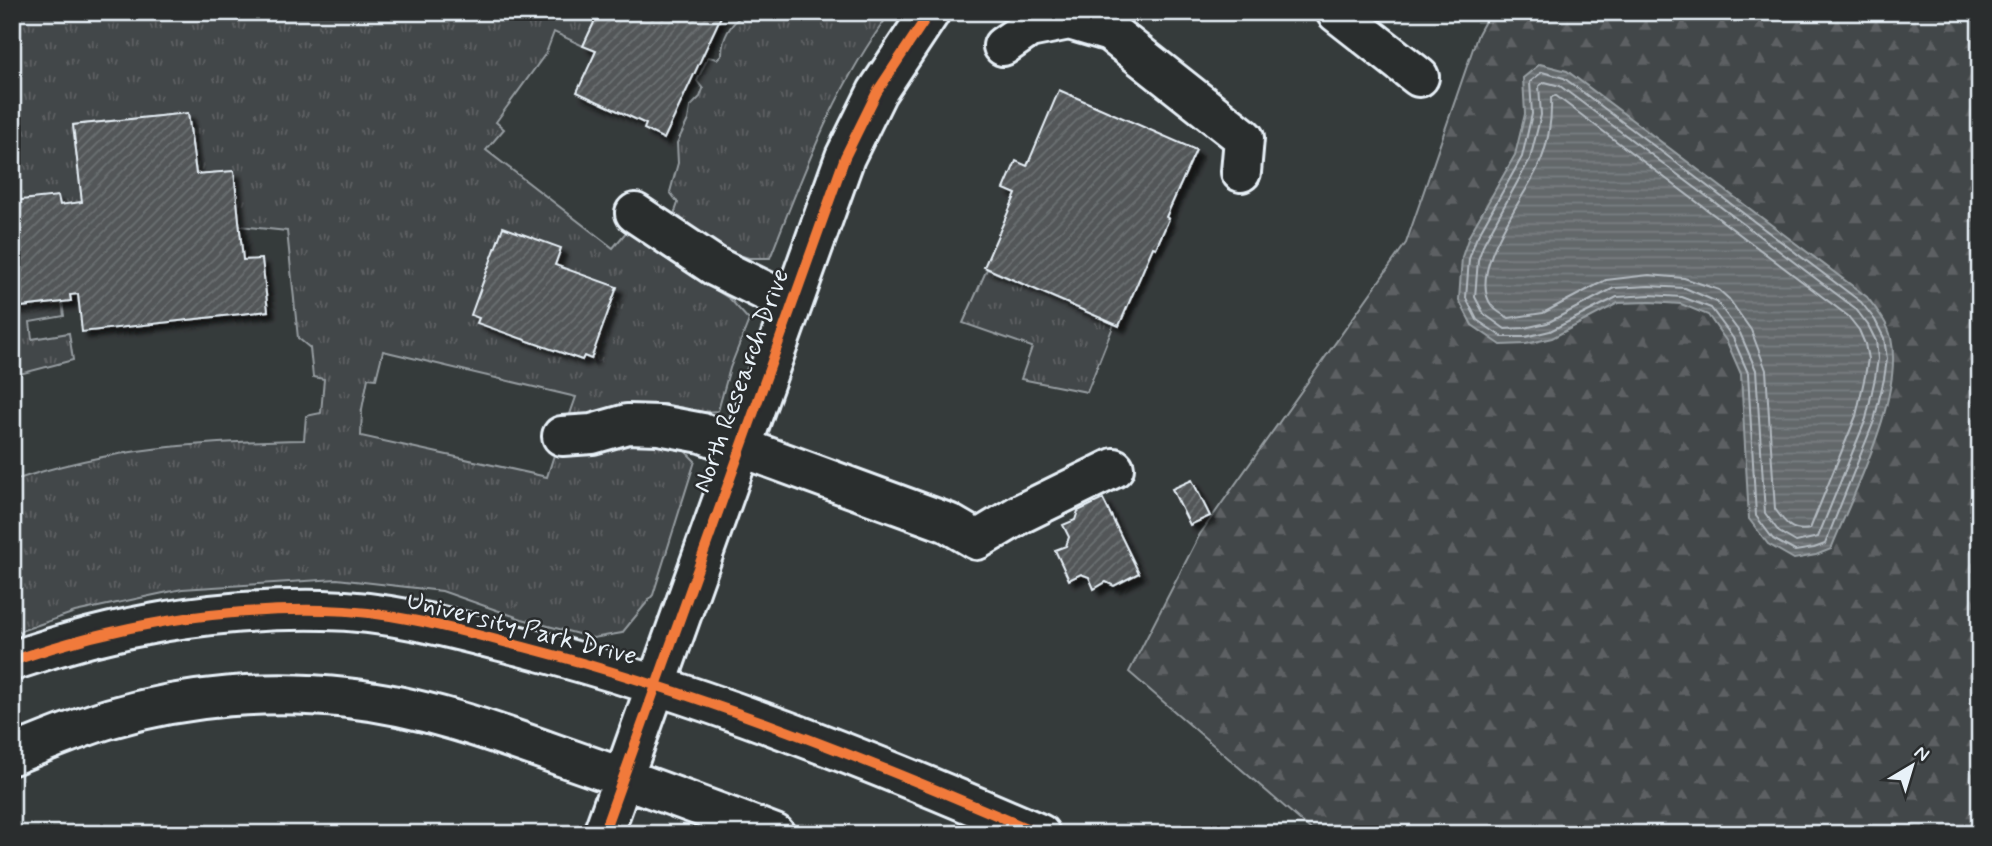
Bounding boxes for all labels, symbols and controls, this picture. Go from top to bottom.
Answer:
street label: North Research Drive [686,264,798,497]
street label: University Park Drive [403,584,640,674]
north arrow [1876,730,1946,800]
text: N [1909,740,1934,768]

